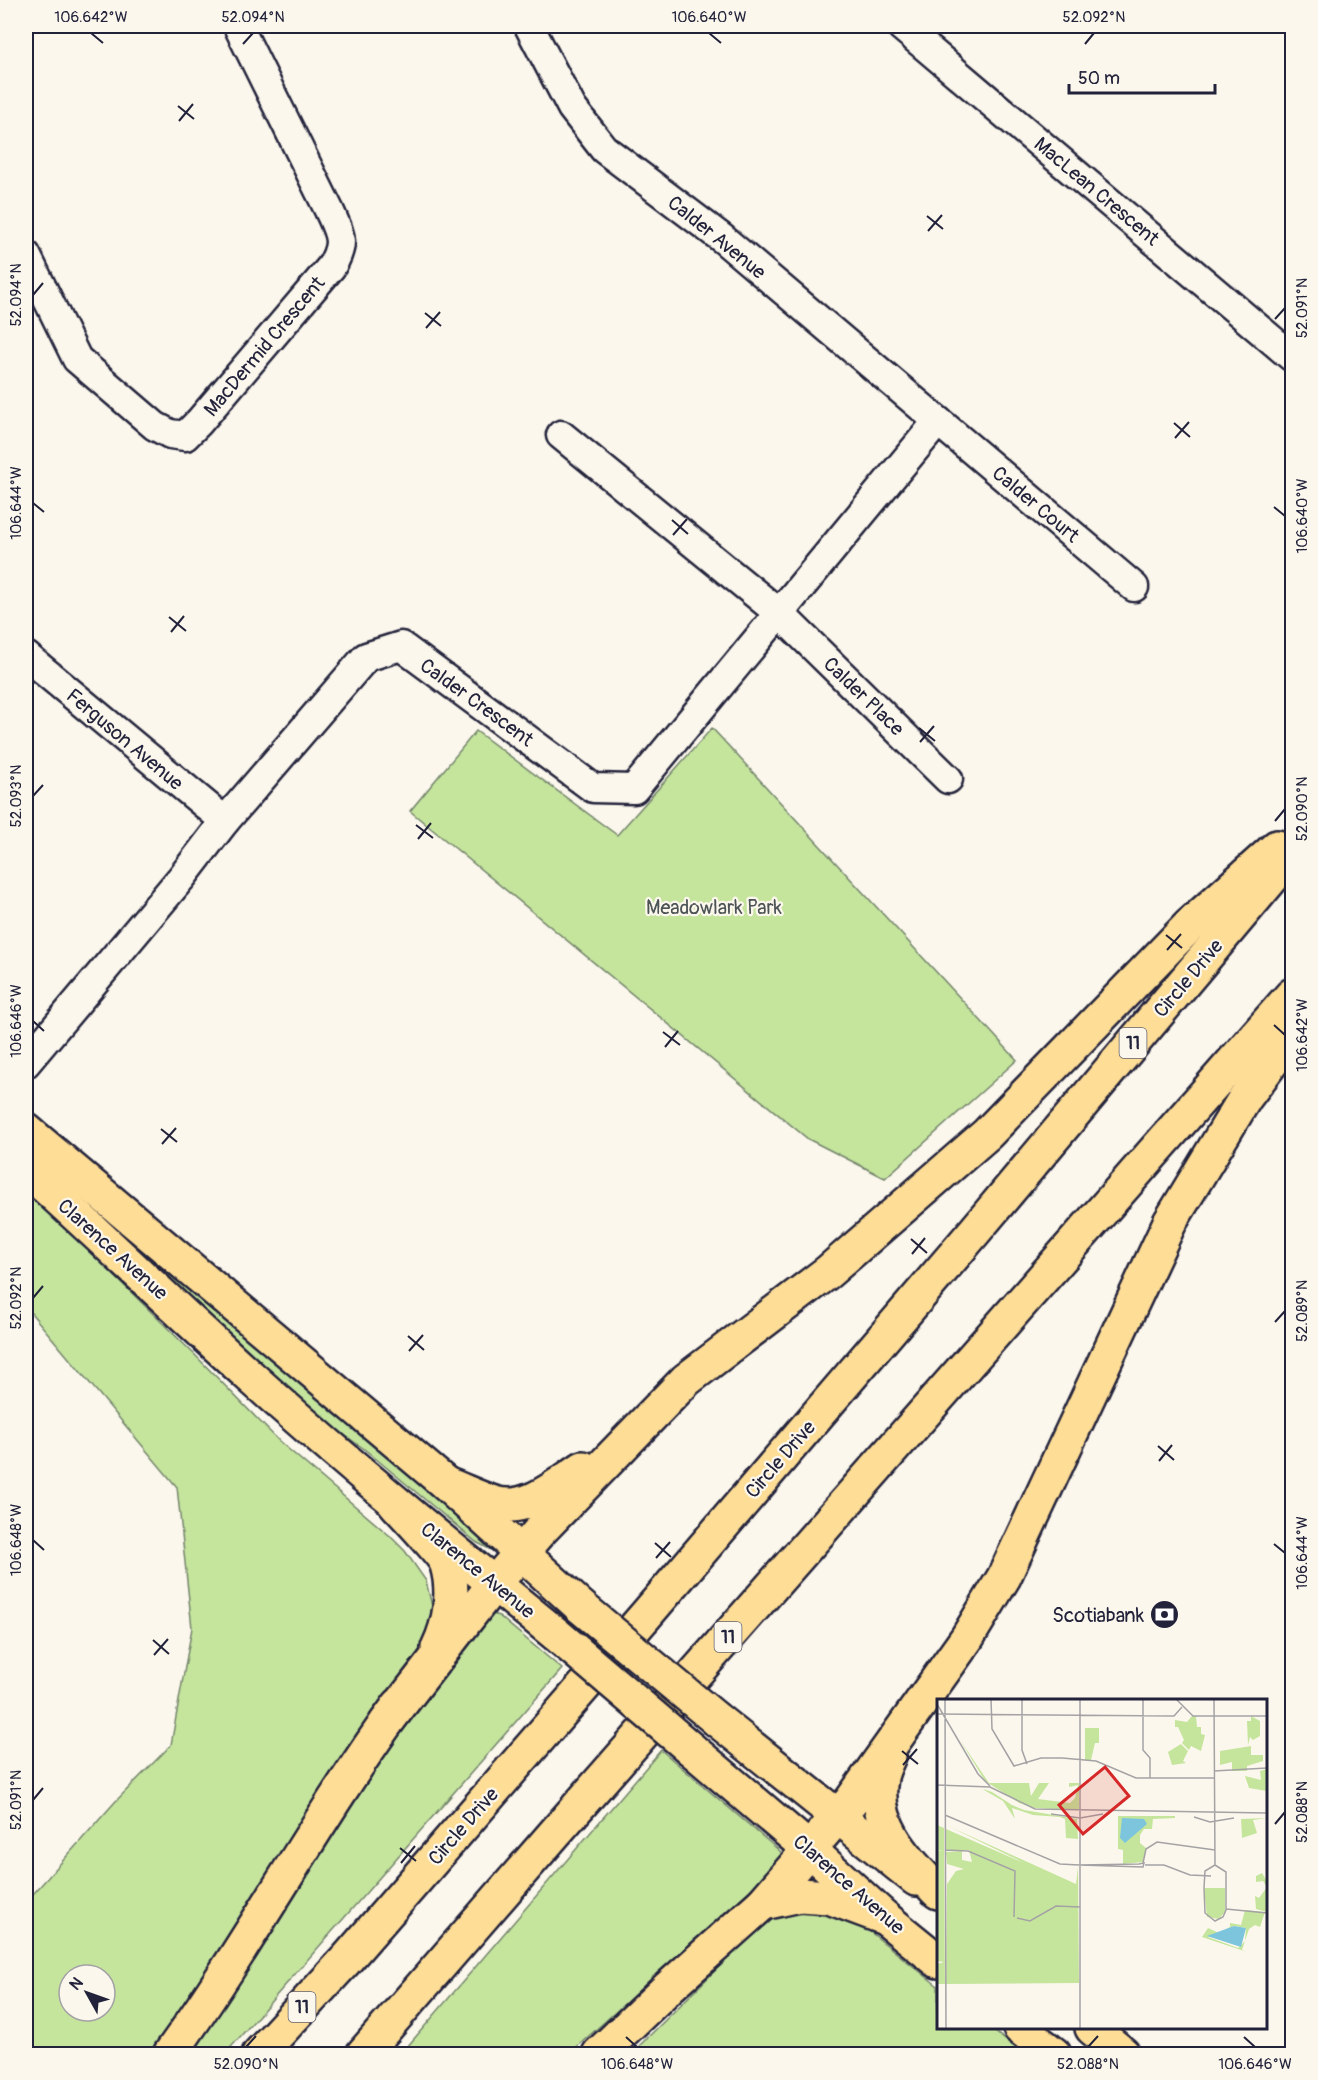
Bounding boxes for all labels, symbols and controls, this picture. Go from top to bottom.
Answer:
text: 106.642°W [54,8,128,27]
text: 52.094°N [221,8,285,27]
text: 106.640°W [671,8,747,27]
text: 52.092°N [1063,8,1125,27]
scale bar [1069,57,1214,95]
text: 50 m [1078,67,1120,90]
street label: MacLean Crescent [1029,132,1165,252]
street label: Calder Avenue [662,190,771,285]
text: 52.094°N [7,263,26,327]
street label: MacDermid Crescent [198,270,331,422]
text: 52.091°N [1293,278,1312,338]
street label: Calder Court [987,461,1085,549]
text: 106.644°W [7,466,26,540]
text: 106.640°W [1293,478,1312,554]
street label: Calder Place [818,652,909,741]
street label: Calder Crescent [415,653,539,753]
street label: Ferguson Avenue [61,683,188,796]
text: 52.093°N [7,765,26,827]
text: 52.090°N [1293,777,1312,841]
park label: Meadowlark Park [646,895,783,920]
street label: Circle Drive [1148,934,1229,1023]
text: 106.646°W [7,984,26,1058]
text: 106.642°W [1293,998,1312,1072]
road number: 11 [1120,1028,1146,1058]
street label: Clarence Avenue [52,1193,173,1306]
text: 52.092°N [7,1267,26,1329]
text: 52.089°N [1293,1280,1312,1342]
street label: Circle Drive [740,1415,821,1503]
text: 106.648°W [7,1504,26,1576]
text: 106.644°W [1293,1516,1312,1590]
street label: Clarence Avenue [416,1517,540,1624]
bank icon: Scotiabank [1149,1599,1181,1631]
place label: Scotiabank [1052,1603,1145,1628]
road number: 11 [714,1622,742,1652]
inset map [937,1699,1267,2029]
text: 52.091°N [7,1770,26,1830]
text: 52.088°N [1293,1781,1312,1843]
street label: Circle Drive [423,1782,504,1870]
street label: Clarence Avenue [788,1829,910,1940]
north arrow [57,1963,117,2023]
text: N [65,1973,88,1995]
road number: 11 [288,1992,316,2022]
text: 52.090°N [214,2055,278,2074]
text: 106.648°W [601,2055,673,2074]
text: 52.088°N [1057,2055,1119,2074]
text: 106.646°W [1218,2055,1292,2074]

